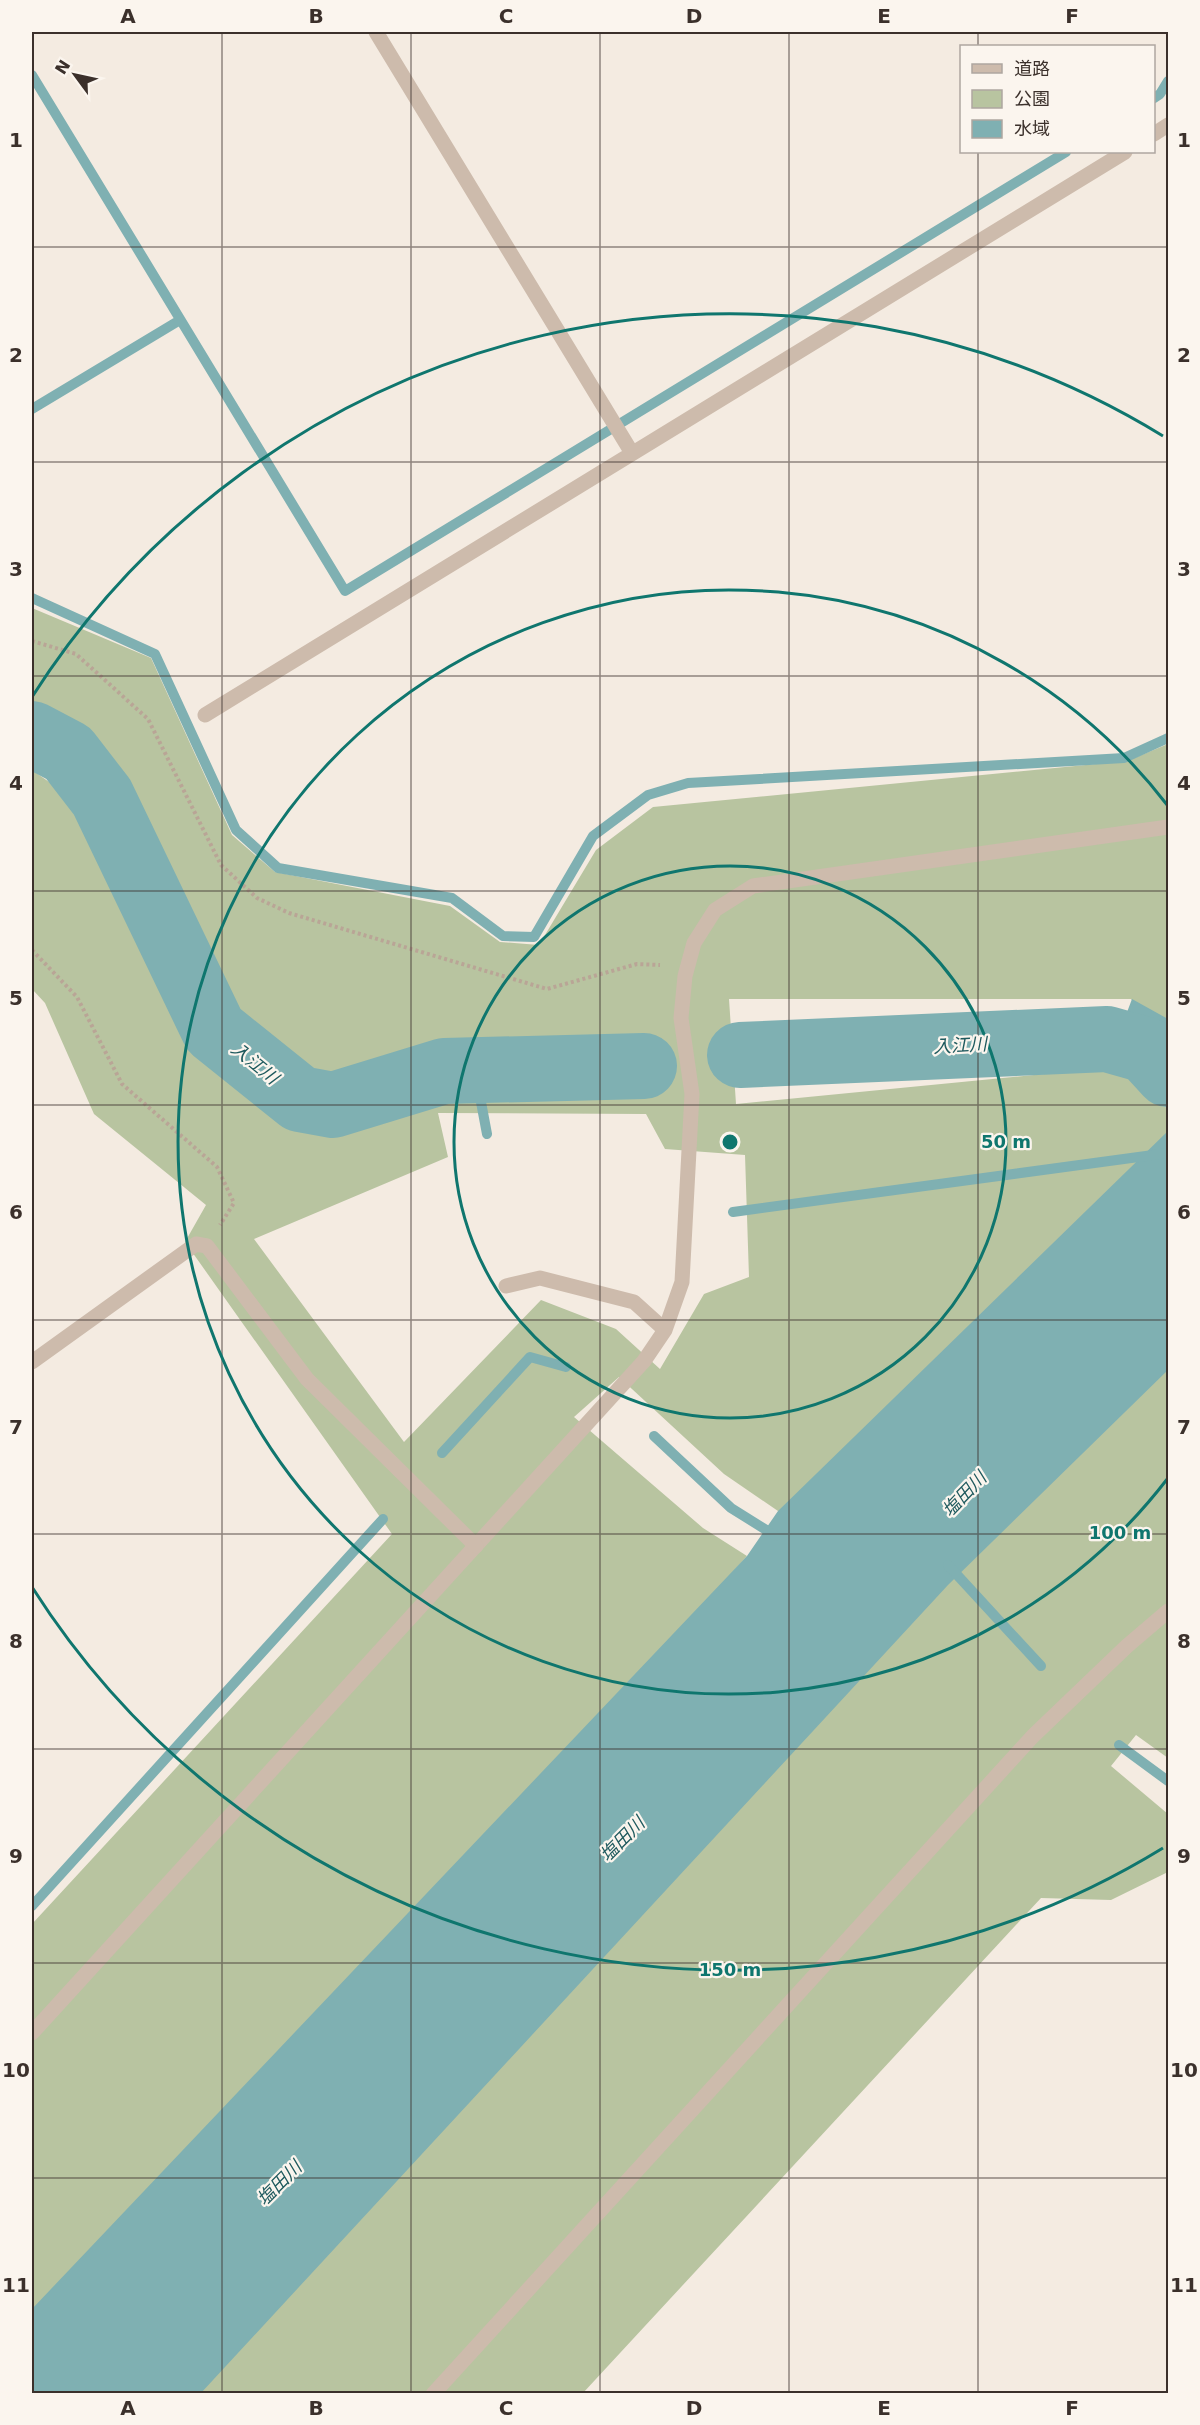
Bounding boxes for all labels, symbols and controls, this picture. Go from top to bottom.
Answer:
text: A [120,4,136,28]
text: B [308,4,324,28]
text: C [499,4,513,28]
text: D [686,4,702,28]
text: E [877,4,891,28]
text: F [1065,4,1079,28]
north arrow [45,45,105,105]
legend [960,45,1155,153]
text: N [51,56,74,78]
text: 道路 [1014,58,1050,79]
text: 公園 [1014,88,1050,109]
text: 水域 [1014,118,1050,139]
text: 1 [9,128,23,152]
text: 1 [1177,128,1191,152]
text: 2 [9,343,23,367]
text: 2 [1177,343,1191,367]
text: 3 [9,557,23,581]
text: 3 [1177,557,1191,581]
text: 4 [9,771,23,795]
text: 4 [1177,771,1191,795]
text: 5 [9,986,23,1010]
text: 5 [1177,986,1191,1010]
water label: 入江川 [932,1033,990,1057]
water label: 入江川 [227,1038,284,1089]
text: 50 m [981,1131,1031,1152]
centre of rings [720,1132,740,1152]
text: 6 [9,1200,23,1224]
text: 6 [1177,1200,1191,1224]
text: 7 [9,1415,23,1439]
text: 7 [1177,1415,1191,1439]
water label: 塩田川 [938,1466,992,1521]
text: 100 m [1089,1522,1151,1543]
text: 8 [9,1629,23,1653]
text: 8 [1177,1629,1191,1653]
water label: 塩田川 [595,1811,650,1866]
text: 9 [9,1844,23,1868]
text: 9 [1177,1844,1191,1868]
text: 150 m [699,1959,761,1980]
text: 10 [2,2058,30,2082]
text: 10 [1170,2058,1198,2082]
water label: 塩田川 [252,2155,307,2210]
text: 11 [2,2273,30,2297]
text: 11 [1170,2273,1198,2297]
text: A [120,2396,136,2420]
text: B [308,2396,324,2420]
text: C [499,2396,513,2420]
text: D [686,2396,702,2420]
text: E [877,2396,891,2420]
text: F [1065,2396,1079,2420]

